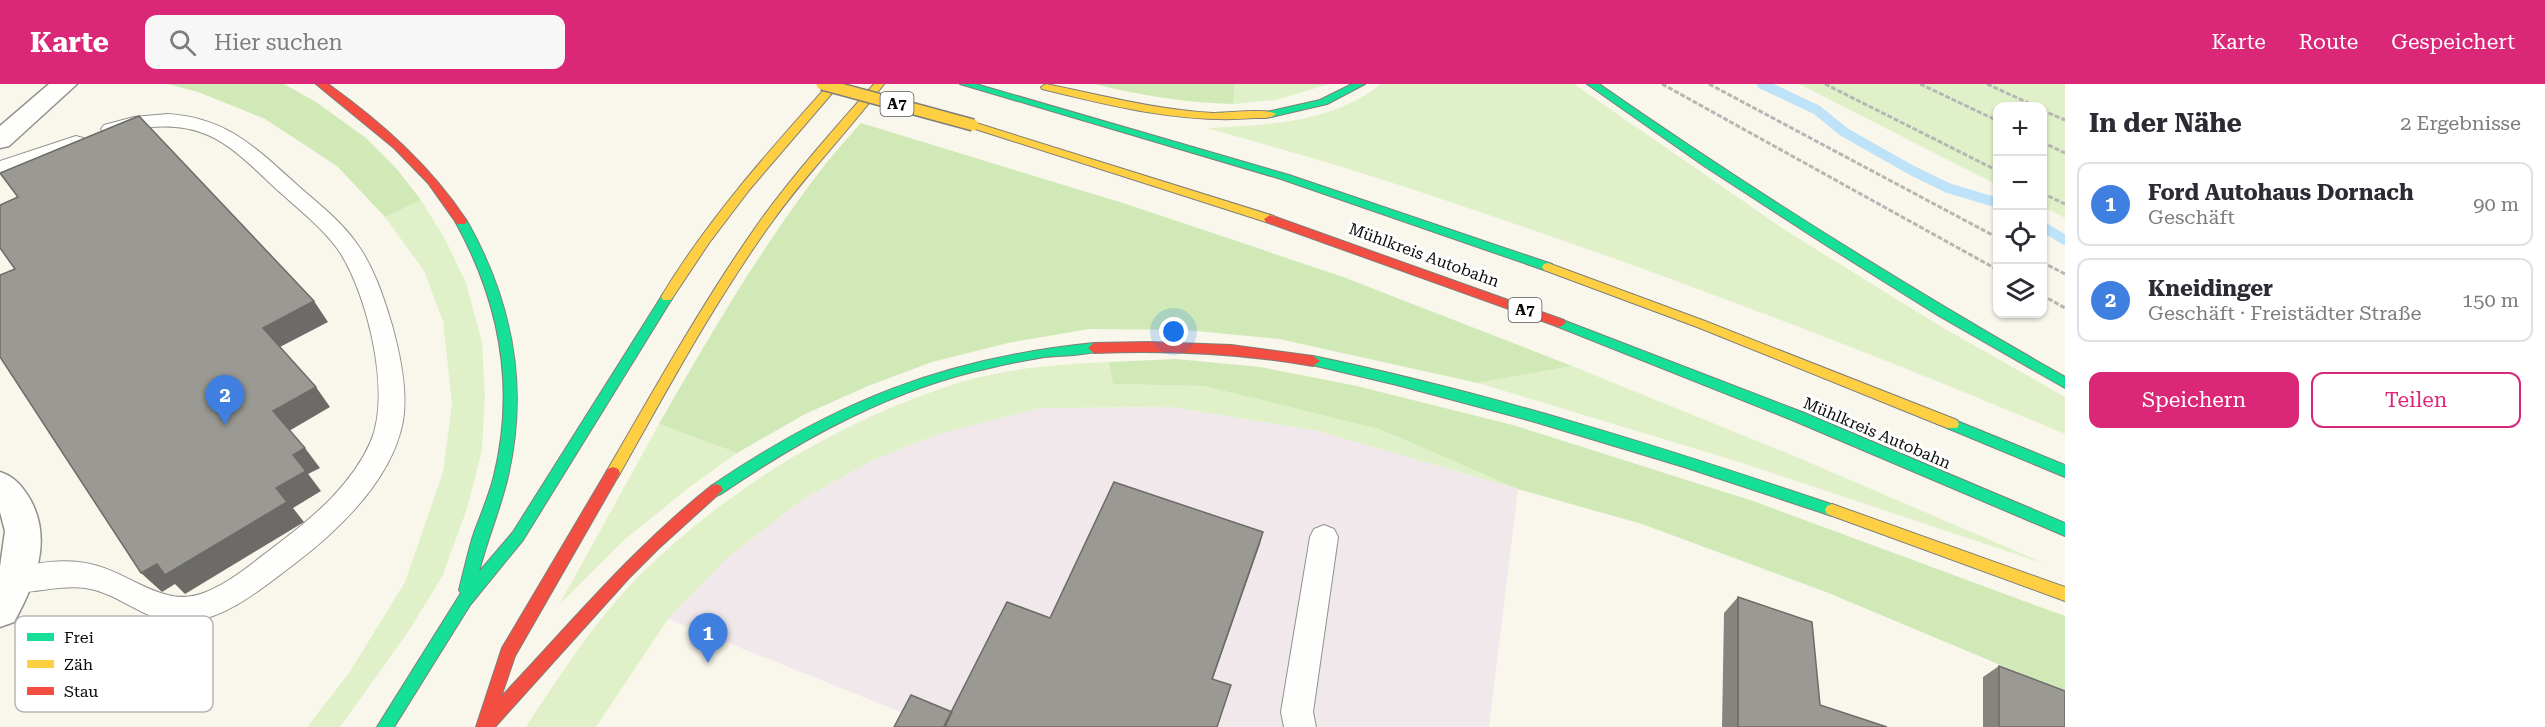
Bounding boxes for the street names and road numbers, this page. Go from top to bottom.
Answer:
road number: A7 [880,92,914,116]
street label: Mühlkreis Autobahn [1346,219,1502,291]
road number: A7 [1508,298,1541,322]
street label: Mühlkreis Autobahn [1800,393,1954,473]

